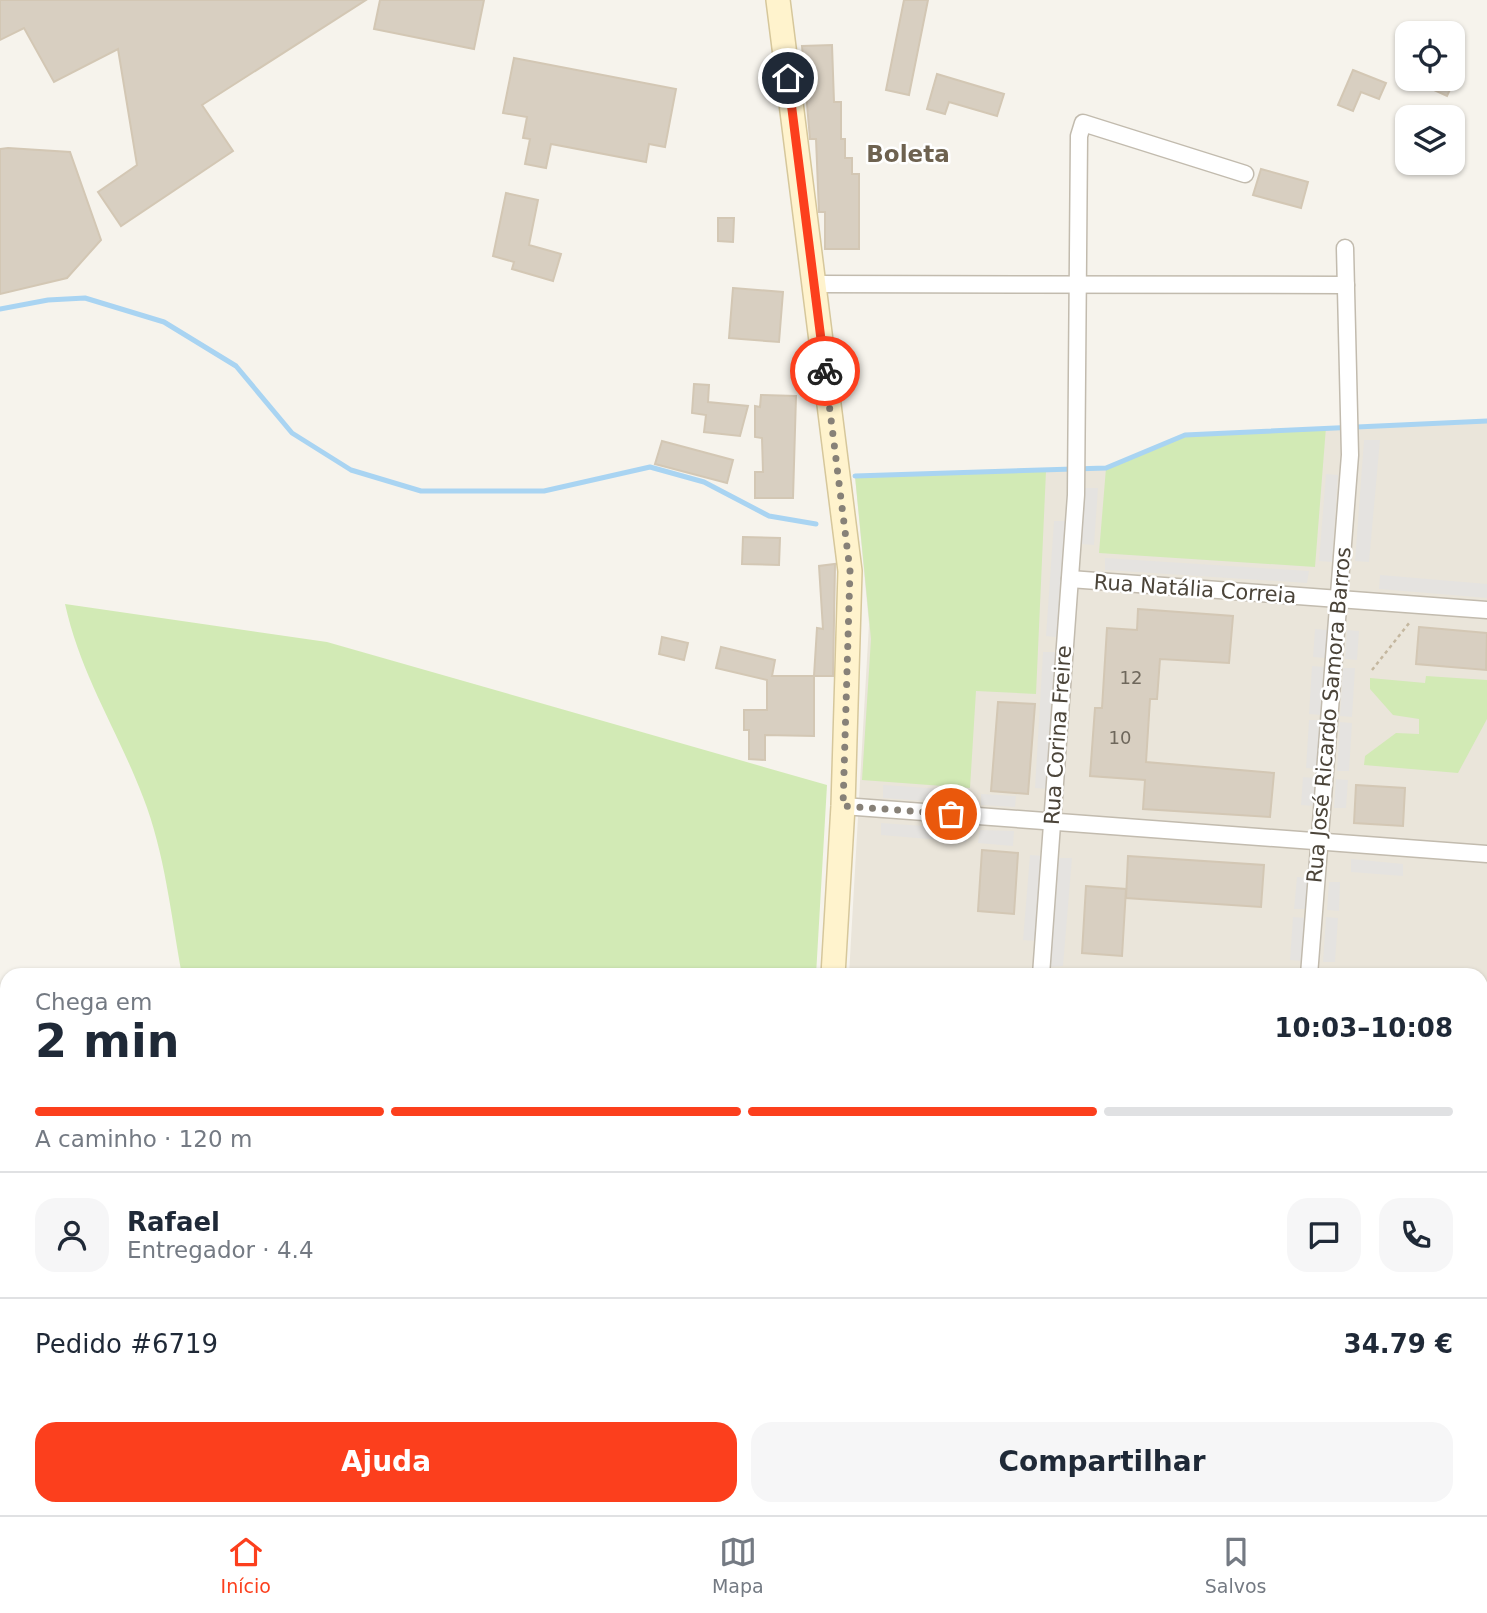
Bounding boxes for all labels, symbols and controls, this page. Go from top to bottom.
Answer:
map controls [1395,21,1465,175]
button: locate [1395,21,1465,91]
pin [758,48,818,108]
icon: home [769,59,807,97]
button: layers [1395,105,1465,175]
district label: Boleta [866,141,950,167]
courier [790,336,860,406]
icon: bike [806,352,844,390]
street label: Rua José Ricardo Samora Barros [1302,546,1356,884]
street label: Rua Natália Correia [1093,570,1297,608]
street label: Rua Corina Freire [1040,644,1076,826]
house number: 12 [1120,667,1142,688]
house number: 10 [1109,727,1131,748]
pin [921,784,981,844]
icon: bag [932,795,970,833]
text: Chega em [35,989,152,1015]
text: 10:03–10:08 [1274,1013,1453,1043]
text: 2 min [35,1014,179,1068]
text: A caminho · 120 m [35,1126,252,1152]
button: person [35,1198,109,1272]
button: chat [1287,1198,1361,1272]
button: phone [1379,1198,1453,1272]
text: Rafael [127,1207,220,1237]
text: Entregador · 4.4 [127,1237,314,1263]
text: Pedido #6719 [35,1329,218,1359]
text: 34.79 € [1344,1329,1453,1359]
button: Ajuda [35,1422,737,1502]
button: Compartilhar [751,1422,1453,1502]
tab: Início [221,1533,271,1597]
tab: Mapa [712,1533,764,1597]
tab: Salvos [1205,1533,1266,1597]

